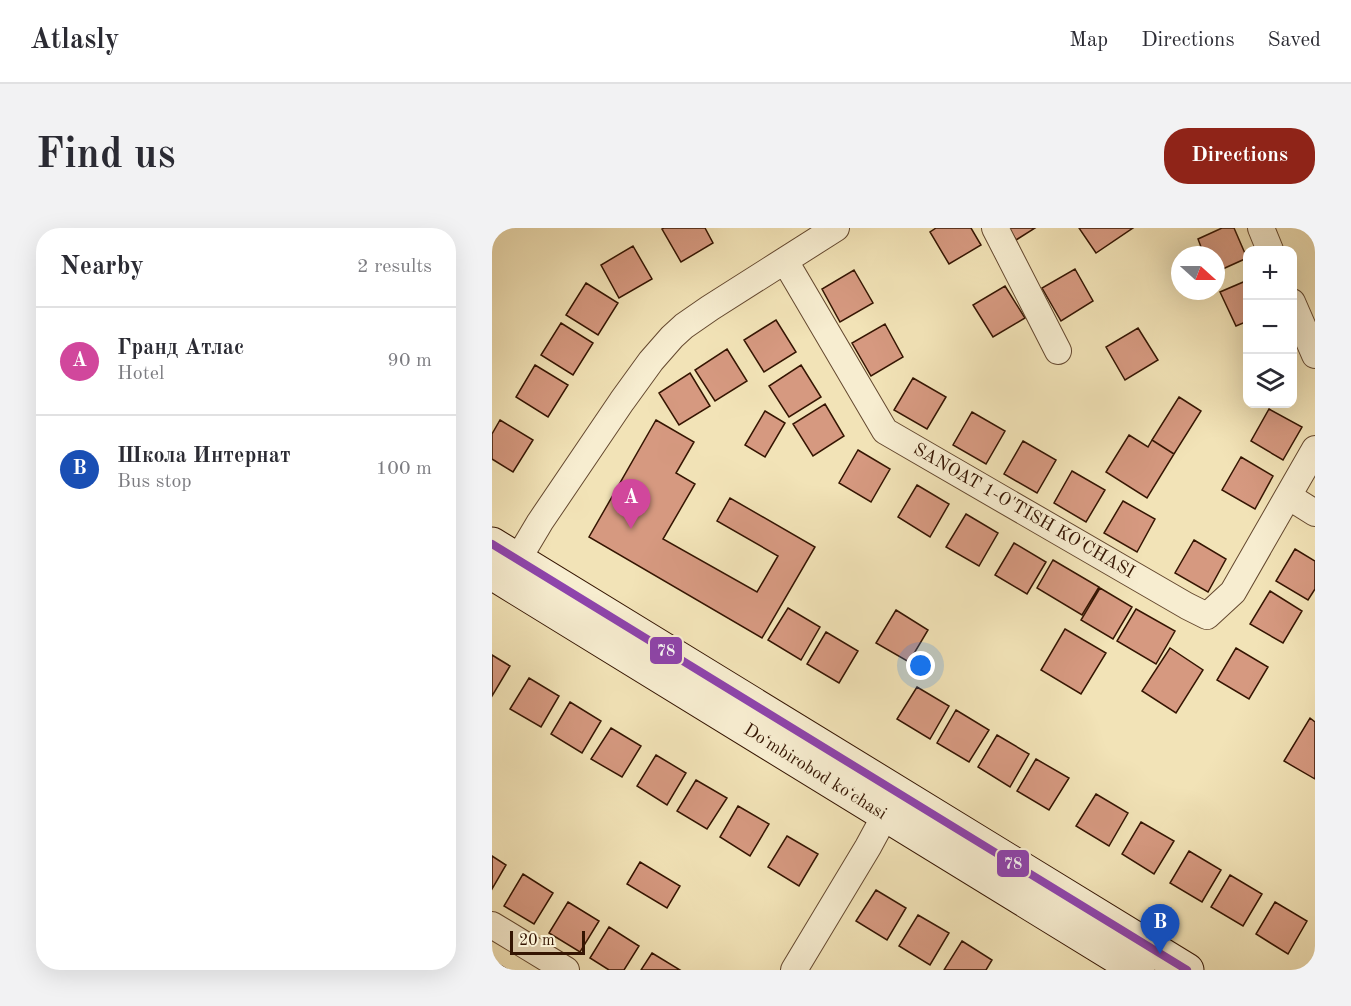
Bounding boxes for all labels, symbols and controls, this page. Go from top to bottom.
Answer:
text: Atlasly [30,27,120,55]
text: Map [1069,30,1108,51]
text: Directions [1141,30,1235,51]
text: Saved [1268,30,1321,51]
button: Directions [1164,128,1315,184]
text: Find us [36,135,175,177]
north arrow [1171,246,1225,300]
map controls [1243,246,1297,408]
button: + [1243,246,1297,300]
text: Nearby [60,254,144,280]
text: 2 results [357,257,432,277]
button: − [1243,300,1297,354]
text: Гранд Атлас [117,337,244,359]
text: A [72,351,87,371]
text: 90 m [387,351,432,371]
button: layers [1243,354,1297,408]
text: Hotel [117,364,164,384]
street label: SANOAT 1-O'TISH KO'CHASI [910,440,1138,582]
text: Школа Интернат [117,445,291,467]
text: B [72,459,87,479]
text: 100 m [376,459,432,479]
text: Bus stop [117,472,192,492]
pin: A [612,480,650,529]
line badge: 78 [649,636,683,665]
text: 78 [657,644,675,660]
your location [906,651,935,680]
street label: Doʻmbirobod koʻchasi [740,721,890,823]
line badge: 78 [996,849,1030,878]
text: 78 [1004,857,1022,873]
pin: B [1140,904,1180,954]
scale bar [510,928,585,956]
text: 20 m [519,933,555,949]

